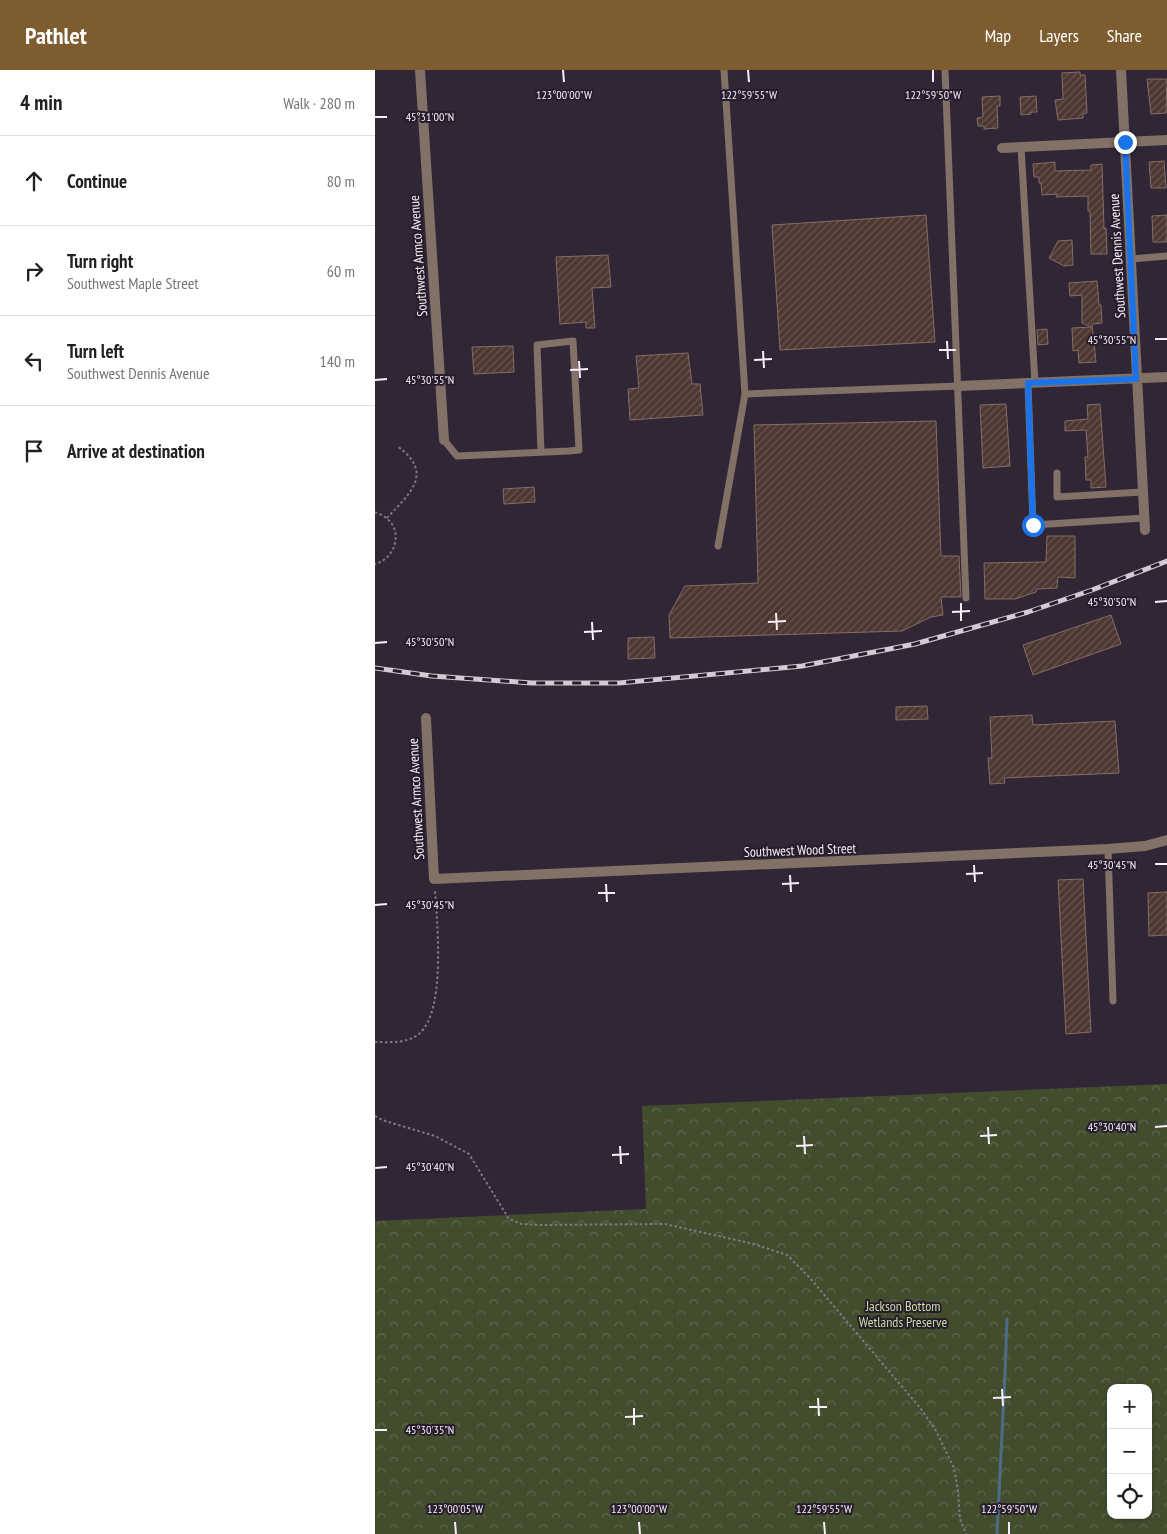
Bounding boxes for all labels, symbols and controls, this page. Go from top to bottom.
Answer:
text: Pathlet [25,20,87,51]
text: Map [985,24,1011,47]
text: Layers [1039,24,1079,47]
text: Share [1107,24,1142,47]
text: 123°00'00"W [536,87,592,102]
text: 122°59'55"W [721,87,777,102]
text: 122°59'50"W [905,87,961,102]
text: 4 min [20,89,62,116]
text: Walk · 280 m [283,93,355,113]
text: 45°31'00"N [406,109,454,124]
route end [1114,131,1137,154]
icon: ahead [20,167,48,195]
text: Continue [67,169,127,193]
text: 80 m [327,171,355,191]
street label: Southwest Dennis Avenue [1105,193,1129,319]
street label: Southwest Armco Avenue [405,195,431,317]
text: Turn right [67,249,133,273]
icon: right [20,257,48,285]
text: 60 m [327,261,355,281]
text: Southwest Maple Street [67,273,199,293]
text: 45°30'55"N [1088,332,1136,347]
text: Turn left [67,339,124,363]
icon: left [20,347,48,375]
text: 140 m [320,351,355,371]
text: Southwest Dennis Avenue [67,363,210,383]
text: 45°30'55"N [406,372,454,387]
icon: arrive [20,437,48,465]
text: Arrive at destination [67,439,205,463]
route start [1022,514,1045,537]
text: 45°30'50"N [1088,594,1136,609]
text: 45°30'50"N [406,634,454,649]
street label: Southwest Armco Avenue [404,738,428,860]
street label: Southwest Wood Street [744,839,857,861]
text: 45°30'45"N [1088,857,1136,872]
text: 45°30'45"N [406,897,454,912]
text: 45°30'40"N [1088,1119,1136,1134]
text: 45°30'40"N [406,1159,454,1174]
park label: Jackson Bottom Wetlands Preserve [859,1297,947,1331]
map controls [1107,1384,1152,1519]
button: + [1107,1384,1152,1429]
text: 45°30'35"N [406,1422,454,1437]
button: − [1107,1429,1152,1474]
button: locate [1107,1474,1152,1519]
text: 123°00'05"W [427,1501,483,1516]
text: 123°00'00"W [611,1501,667,1516]
text: 122°59'55"W [796,1501,852,1516]
text: 122°59'50"W [981,1501,1037,1516]

